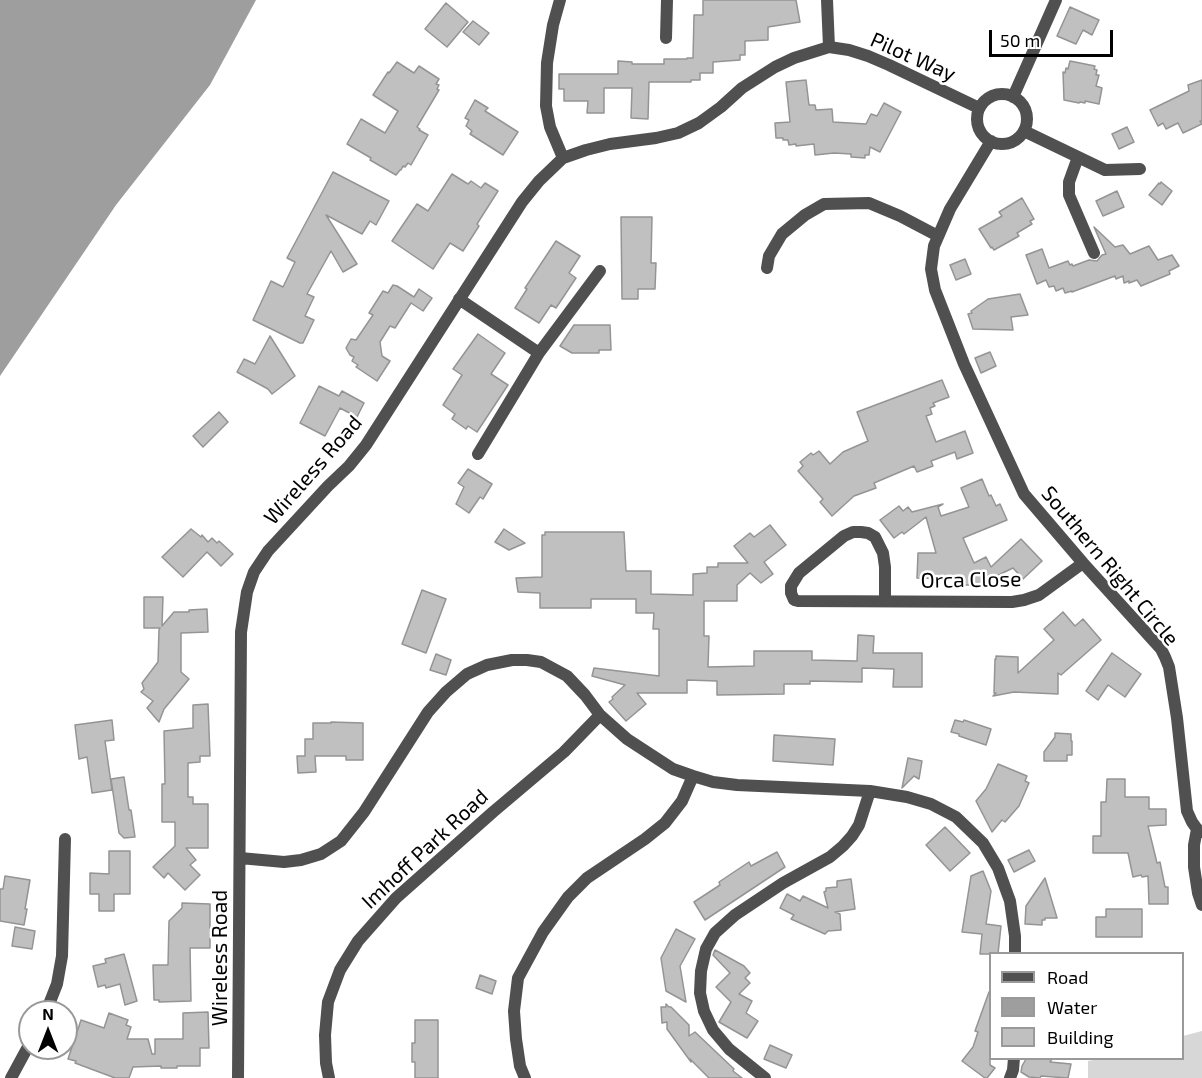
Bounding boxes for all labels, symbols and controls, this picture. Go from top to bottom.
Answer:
scale bar [992,18,1116,56]
street label: Pilot Way [866,27,960,87]
text: 50 m [1000,29,1040,51]
street label: Wireless Road [259,410,367,530]
street label: Southern Right Circle [1036,481,1184,651]
street label: Orca Close [920,567,1022,593]
street label: Imhoff Park Road [357,784,493,914]
street label: Wireless Road [207,890,233,1026]
legend [989,952,1184,1060]
text: Road [1047,966,1088,988]
text: Water [1047,996,1097,1018]
north arrow [18,1000,78,1060]
text: N [42,1004,54,1023]
text: Building [1047,1026,1114,1048]

